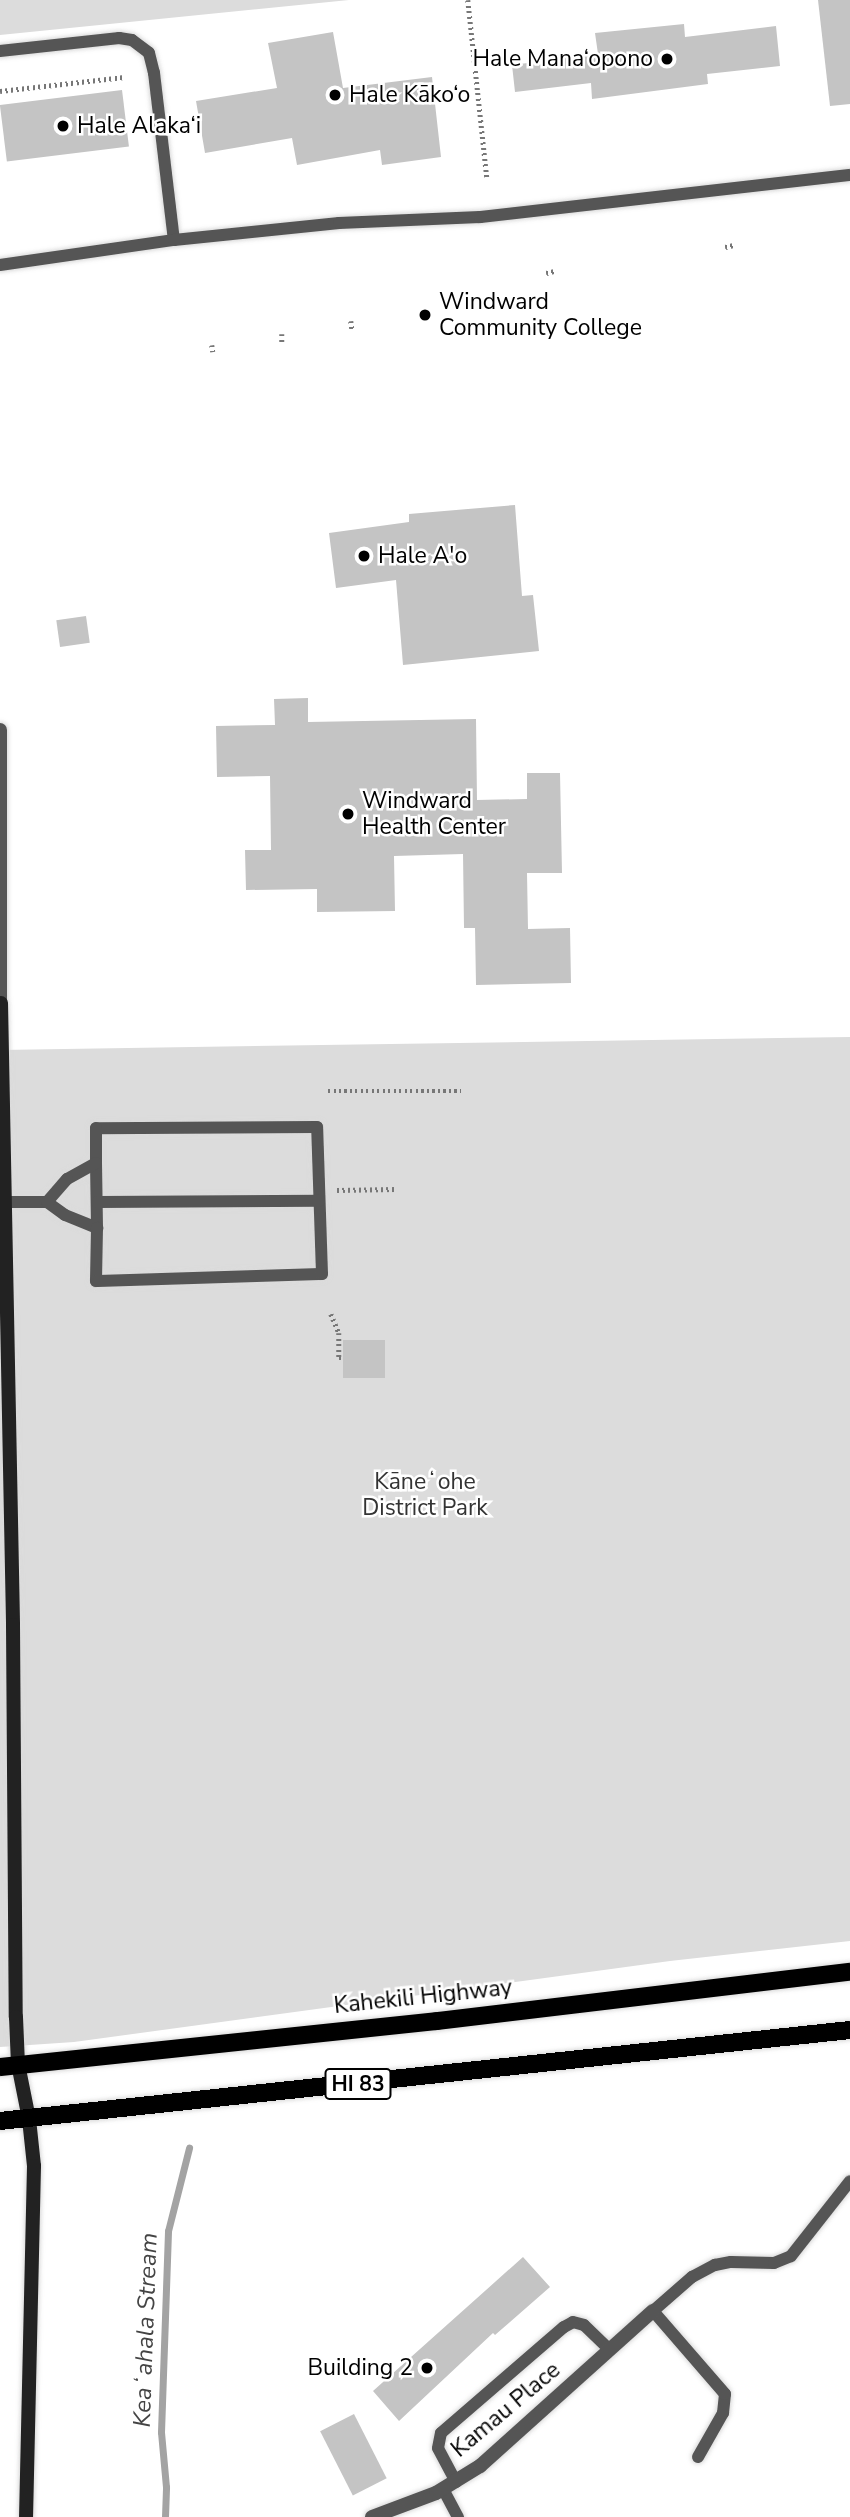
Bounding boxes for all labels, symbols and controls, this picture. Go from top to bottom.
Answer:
place label: Hale Mana‘opono [473,45,653,73]
marker: Hale Mana‘opono [659,51,675,67]
place label: Hale Kāko‘o [349,81,470,109]
marker: Hale Kāko‘o [327,87,343,103]
place label: Hale Alaka‘i [77,112,201,140]
marker: Hale Alaka‘i [55,118,71,134]
place label: Windward Community College [439,288,642,342]
marker: Windward Community College [417,307,433,323]
place label: Hale A'o [378,542,467,570]
marker: Hale A'o [356,548,372,564]
place label: Windward Health Center [362,787,506,841]
marker: Windward Health Center [340,806,356,822]
park label: Kāneʻohe District Park [362,1468,488,1522]
street label: Kahekili Highway [333,1974,513,2020]
road number: HI 83 [323,2066,393,2102]
water label: Keaʻahala Stream [128,2232,164,2428]
place label: Building 2 [308,2354,413,2382]
street label: Kamau Place [446,2357,566,2463]
marker: Building 2 [419,2360,435,2376]

